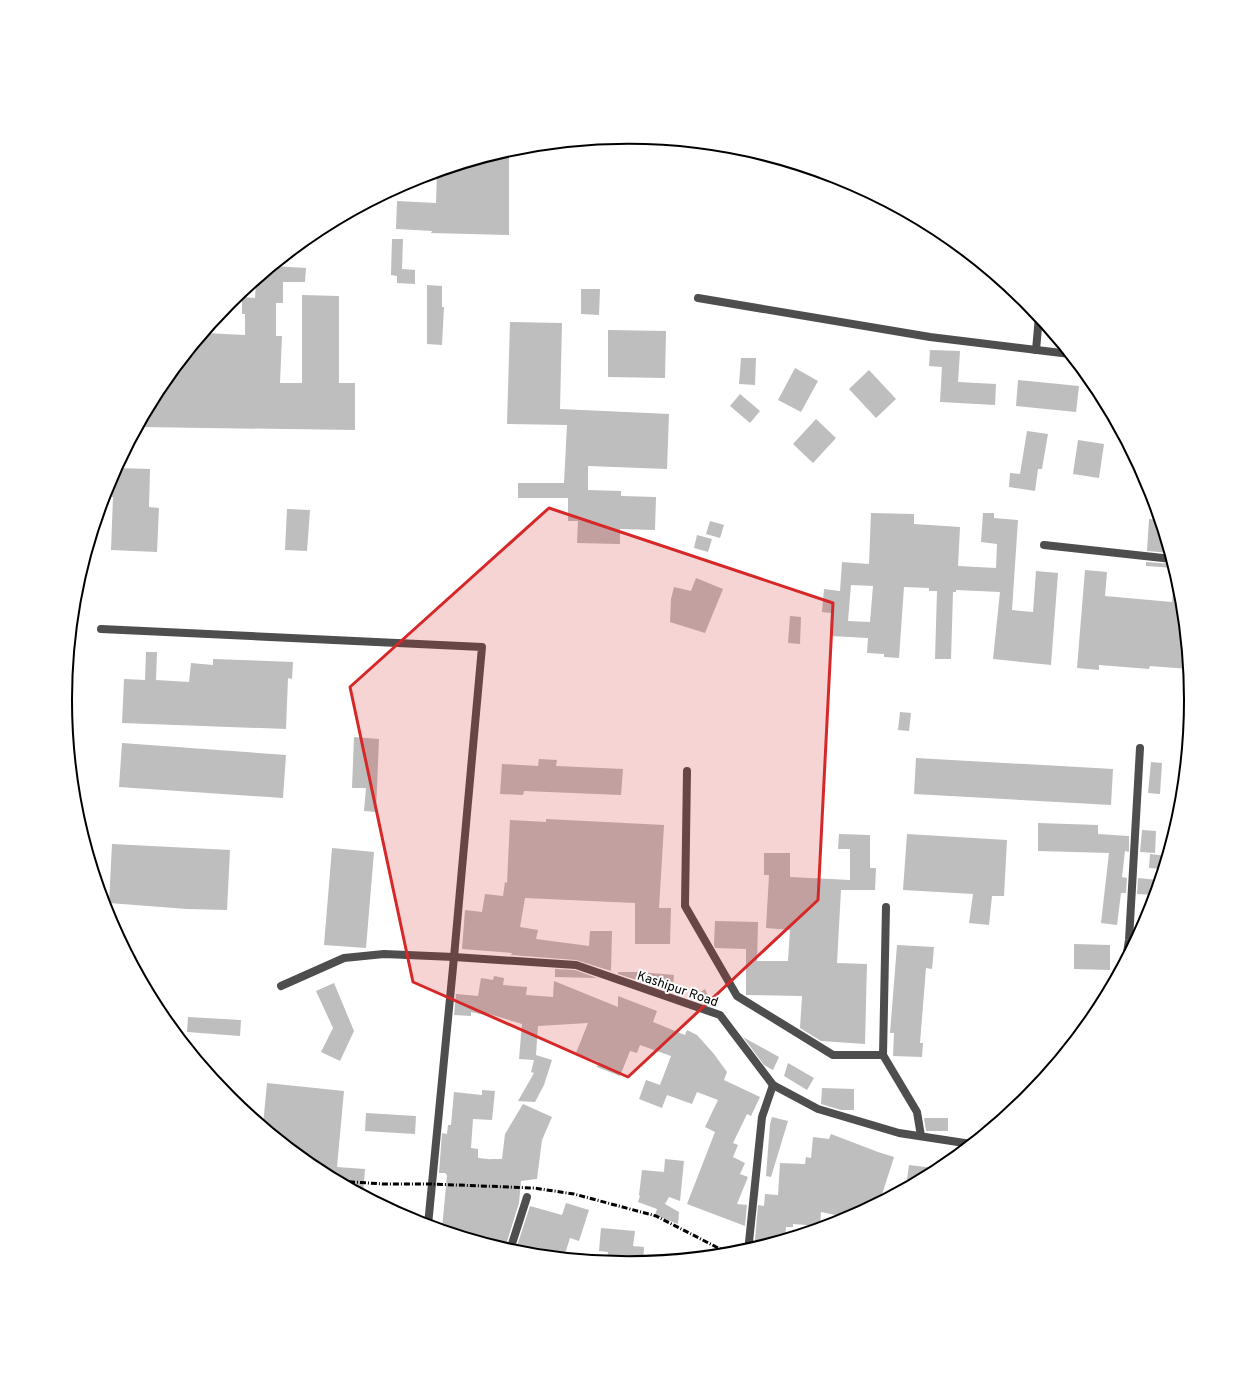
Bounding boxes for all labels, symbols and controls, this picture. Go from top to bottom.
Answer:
street label: Kashipur Road [635,969,720,1011]

